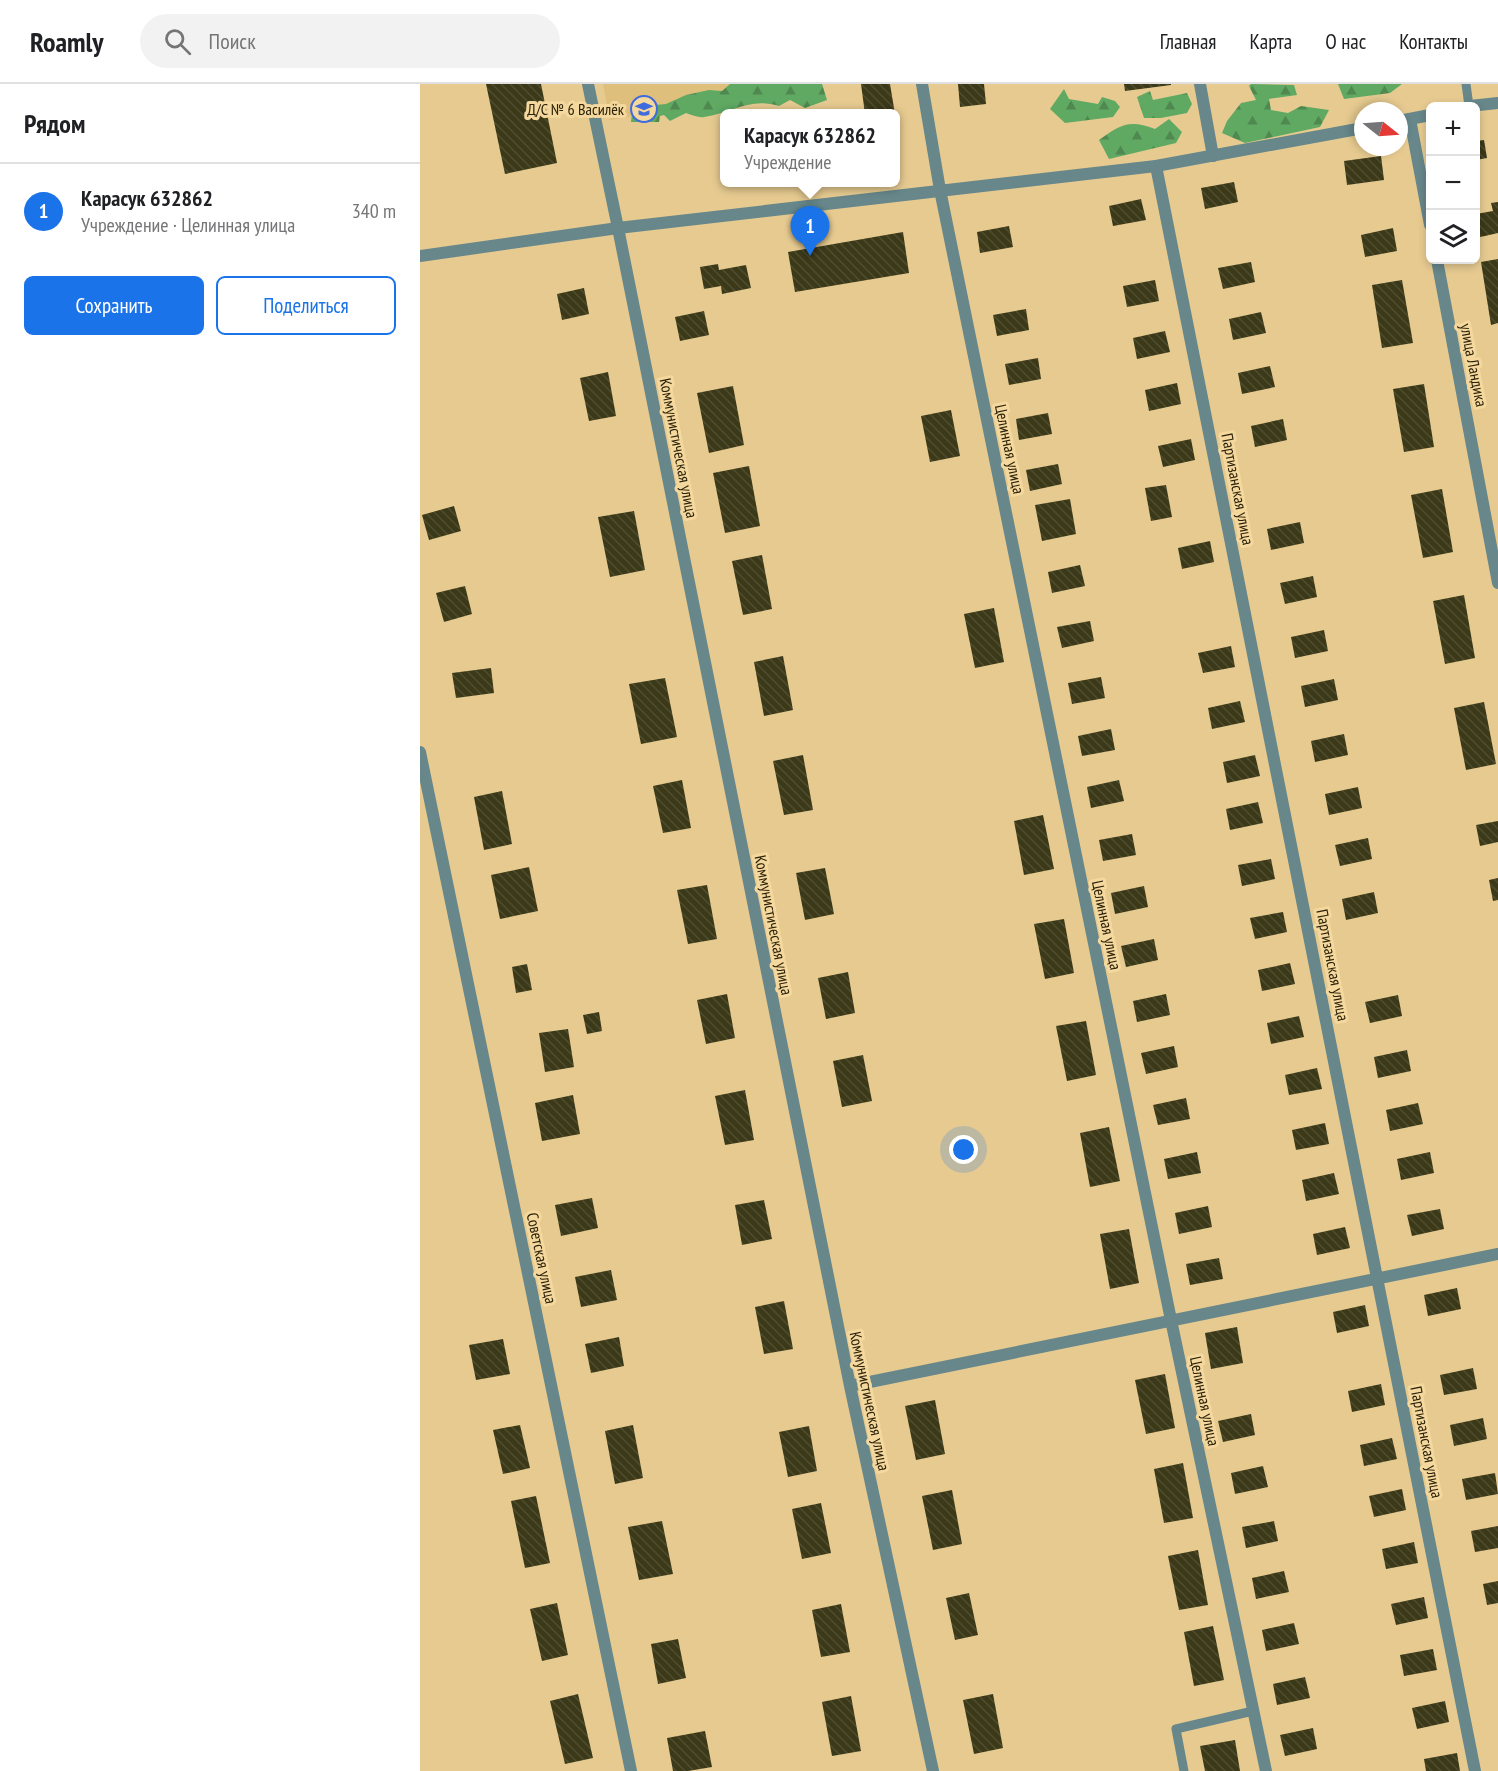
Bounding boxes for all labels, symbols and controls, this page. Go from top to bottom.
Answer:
search box [140,14,560,68]
text: Roamly [30,23,104,60]
icon: search [161,25,194,58]
text: Поиск [209,27,256,55]
text: Главная [1160,28,1216,55]
text: Карта [1249,28,1292,55]
text: О нас [1325,28,1366,55]
text: Контакты [1399,28,1468,55]
school or university icon: Д/С № 6 Василёк [629,94,659,124]
place label: Д/С № 6 Василёк [527,99,625,119]
north arrow [1354,102,1408,156]
map controls [1426,102,1480,264]
button: + [1426,102,1480,156]
text: Рядом [24,107,85,140]
popup [720,109,900,187]
text: Карасук 632862 [744,121,876,149]
text: Учреждение [744,149,832,175]
button: − [1426,156,1480,210]
text: Карасук 632862 [81,184,213,212]
text: 1 [39,198,48,224]
text: 340 m [352,198,396,224]
pin: 1 [790,206,830,256]
button: layers [1426,210,1480,264]
text: Учреждение · Целинная улица [81,212,295,238]
button: Сохранить [24,276,204,335]
button: Поделиться [216,276,396,335]
street label: улица Ландика [1456,322,1492,408]
street label: Коммунистическая улица [656,376,702,520]
street label: Целинная улица [991,402,1029,496]
street label: Партизанская улица [1217,431,1259,547]
street label: Коммунистическая улица [751,853,797,997]
street label: Целинная улица [1088,878,1126,972]
street label: Партизанская улица [1312,907,1354,1023]
your location [949,1135,978,1164]
street label: Советская улица [523,1211,561,1305]
street label: Коммунистическая улица [845,1330,895,1472]
street label: Целинная улица [1186,1354,1224,1448]
street label: Партизанская улица [1406,1384,1448,1500]

